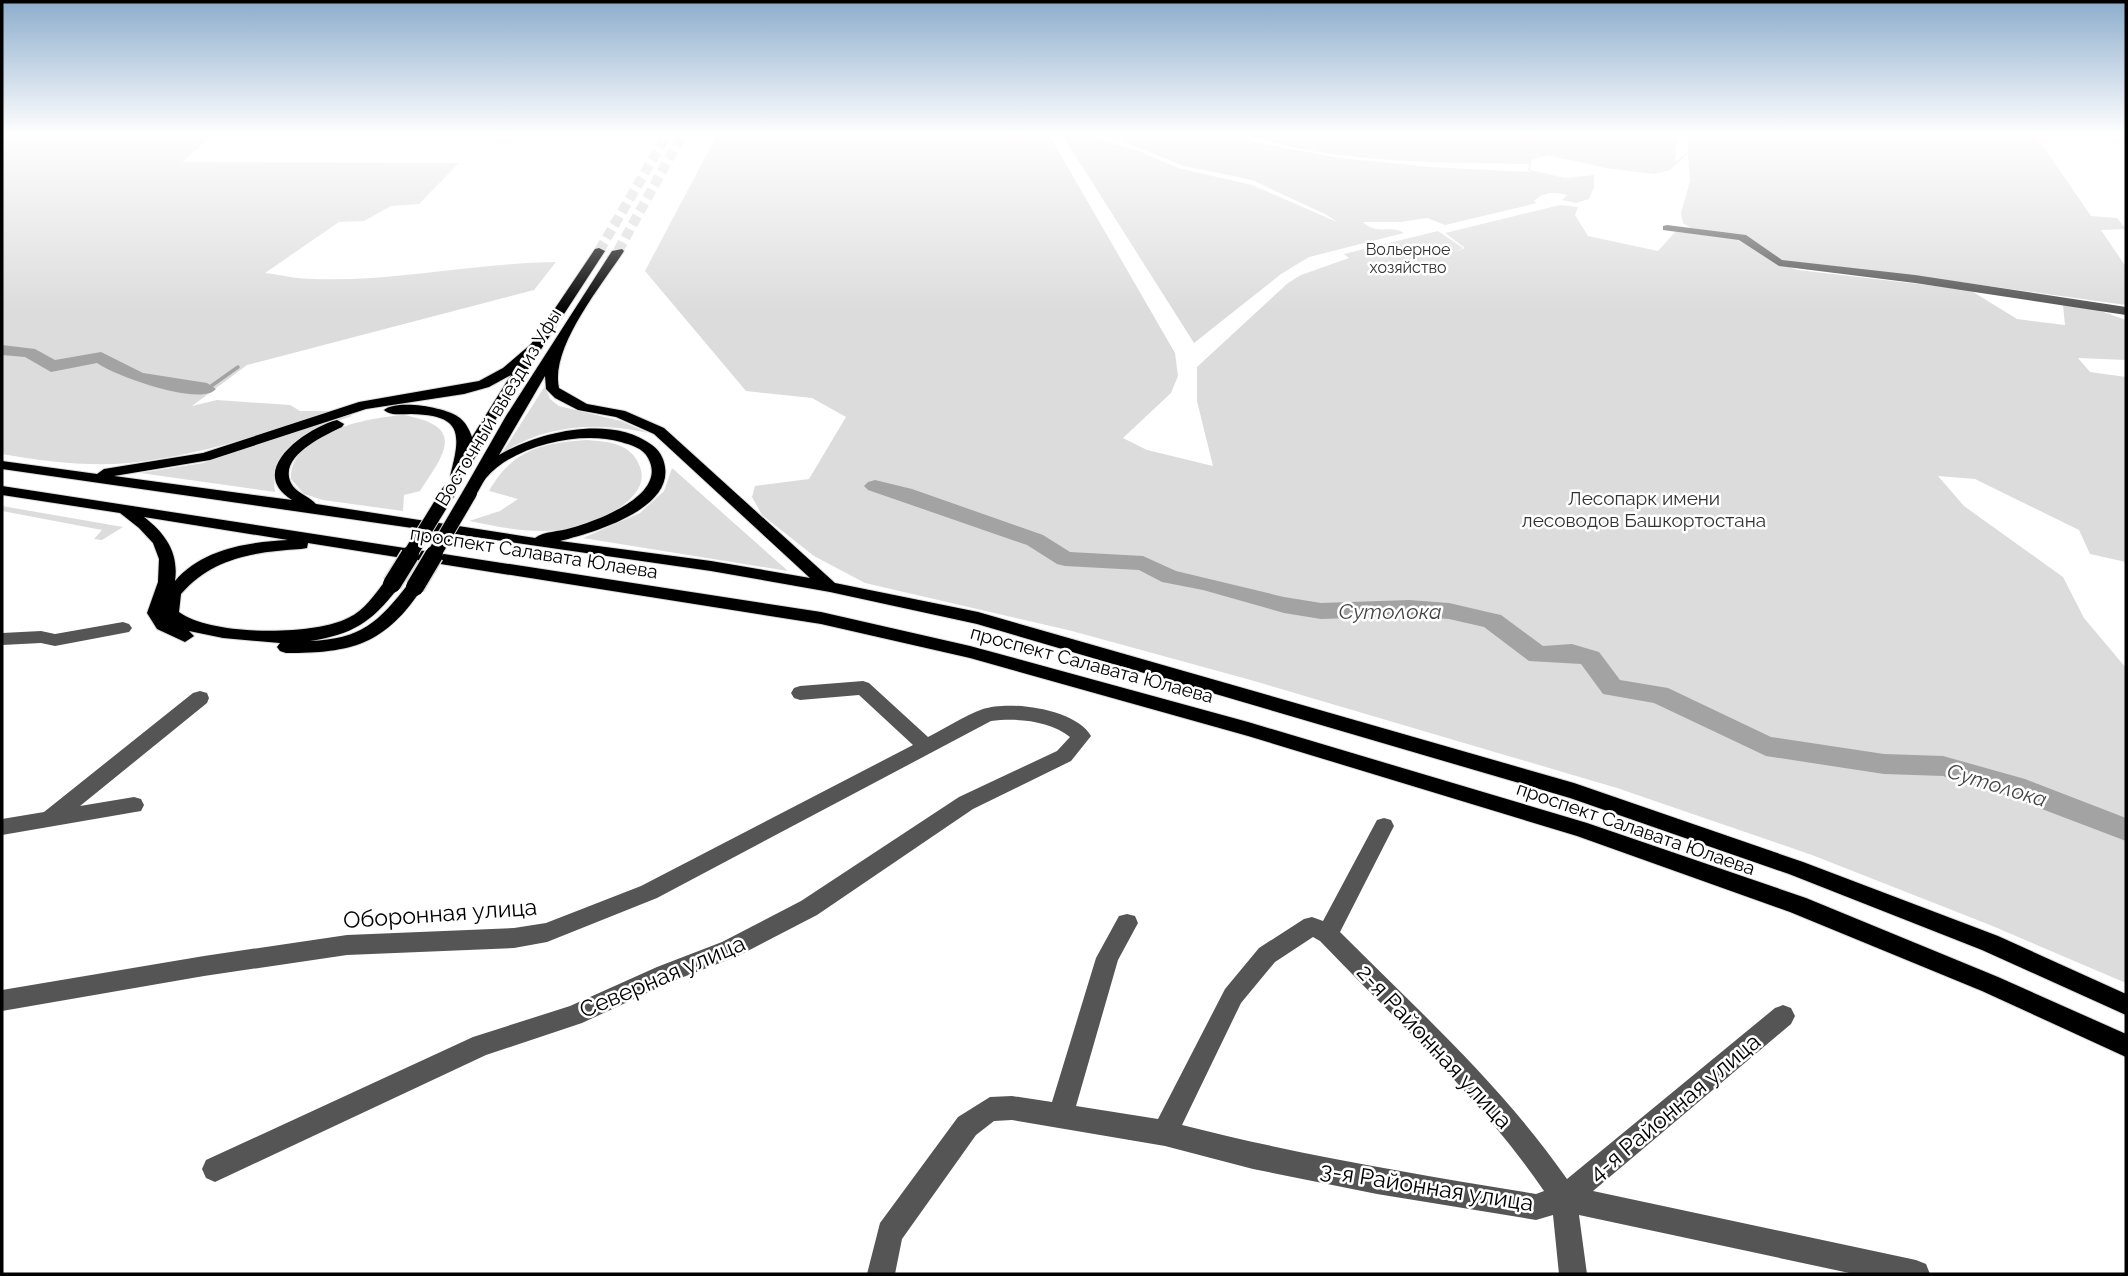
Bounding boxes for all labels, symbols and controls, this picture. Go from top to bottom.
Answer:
park label: Вольерное хозяйство [1366,240,1450,277]
street label: Восточный выезд из Уфы [430,304,566,510]
park label: Лесопарк имени лесоводов Башкортостана [1522,487,1766,531]
street label: проспект Салавата Юлаева [409,522,659,582]
water label: Сутолока [1339,599,1441,624]
street label: проспект Салавата Юлаева [968,621,1216,707]
water label: Сутолока [1944,758,2050,812]
street label: проспект Салавата Юлаева [1514,777,1758,879]
street label: Оборонная улица [342,893,538,933]
street label: Северная улица [575,929,749,1023]
street label: 2-я Районная улица [1352,958,1518,1134]
street label: 4-я Районная улица [1583,1027,1765,1187]
street label: 3-я Районная улица [1319,1156,1535,1216]

